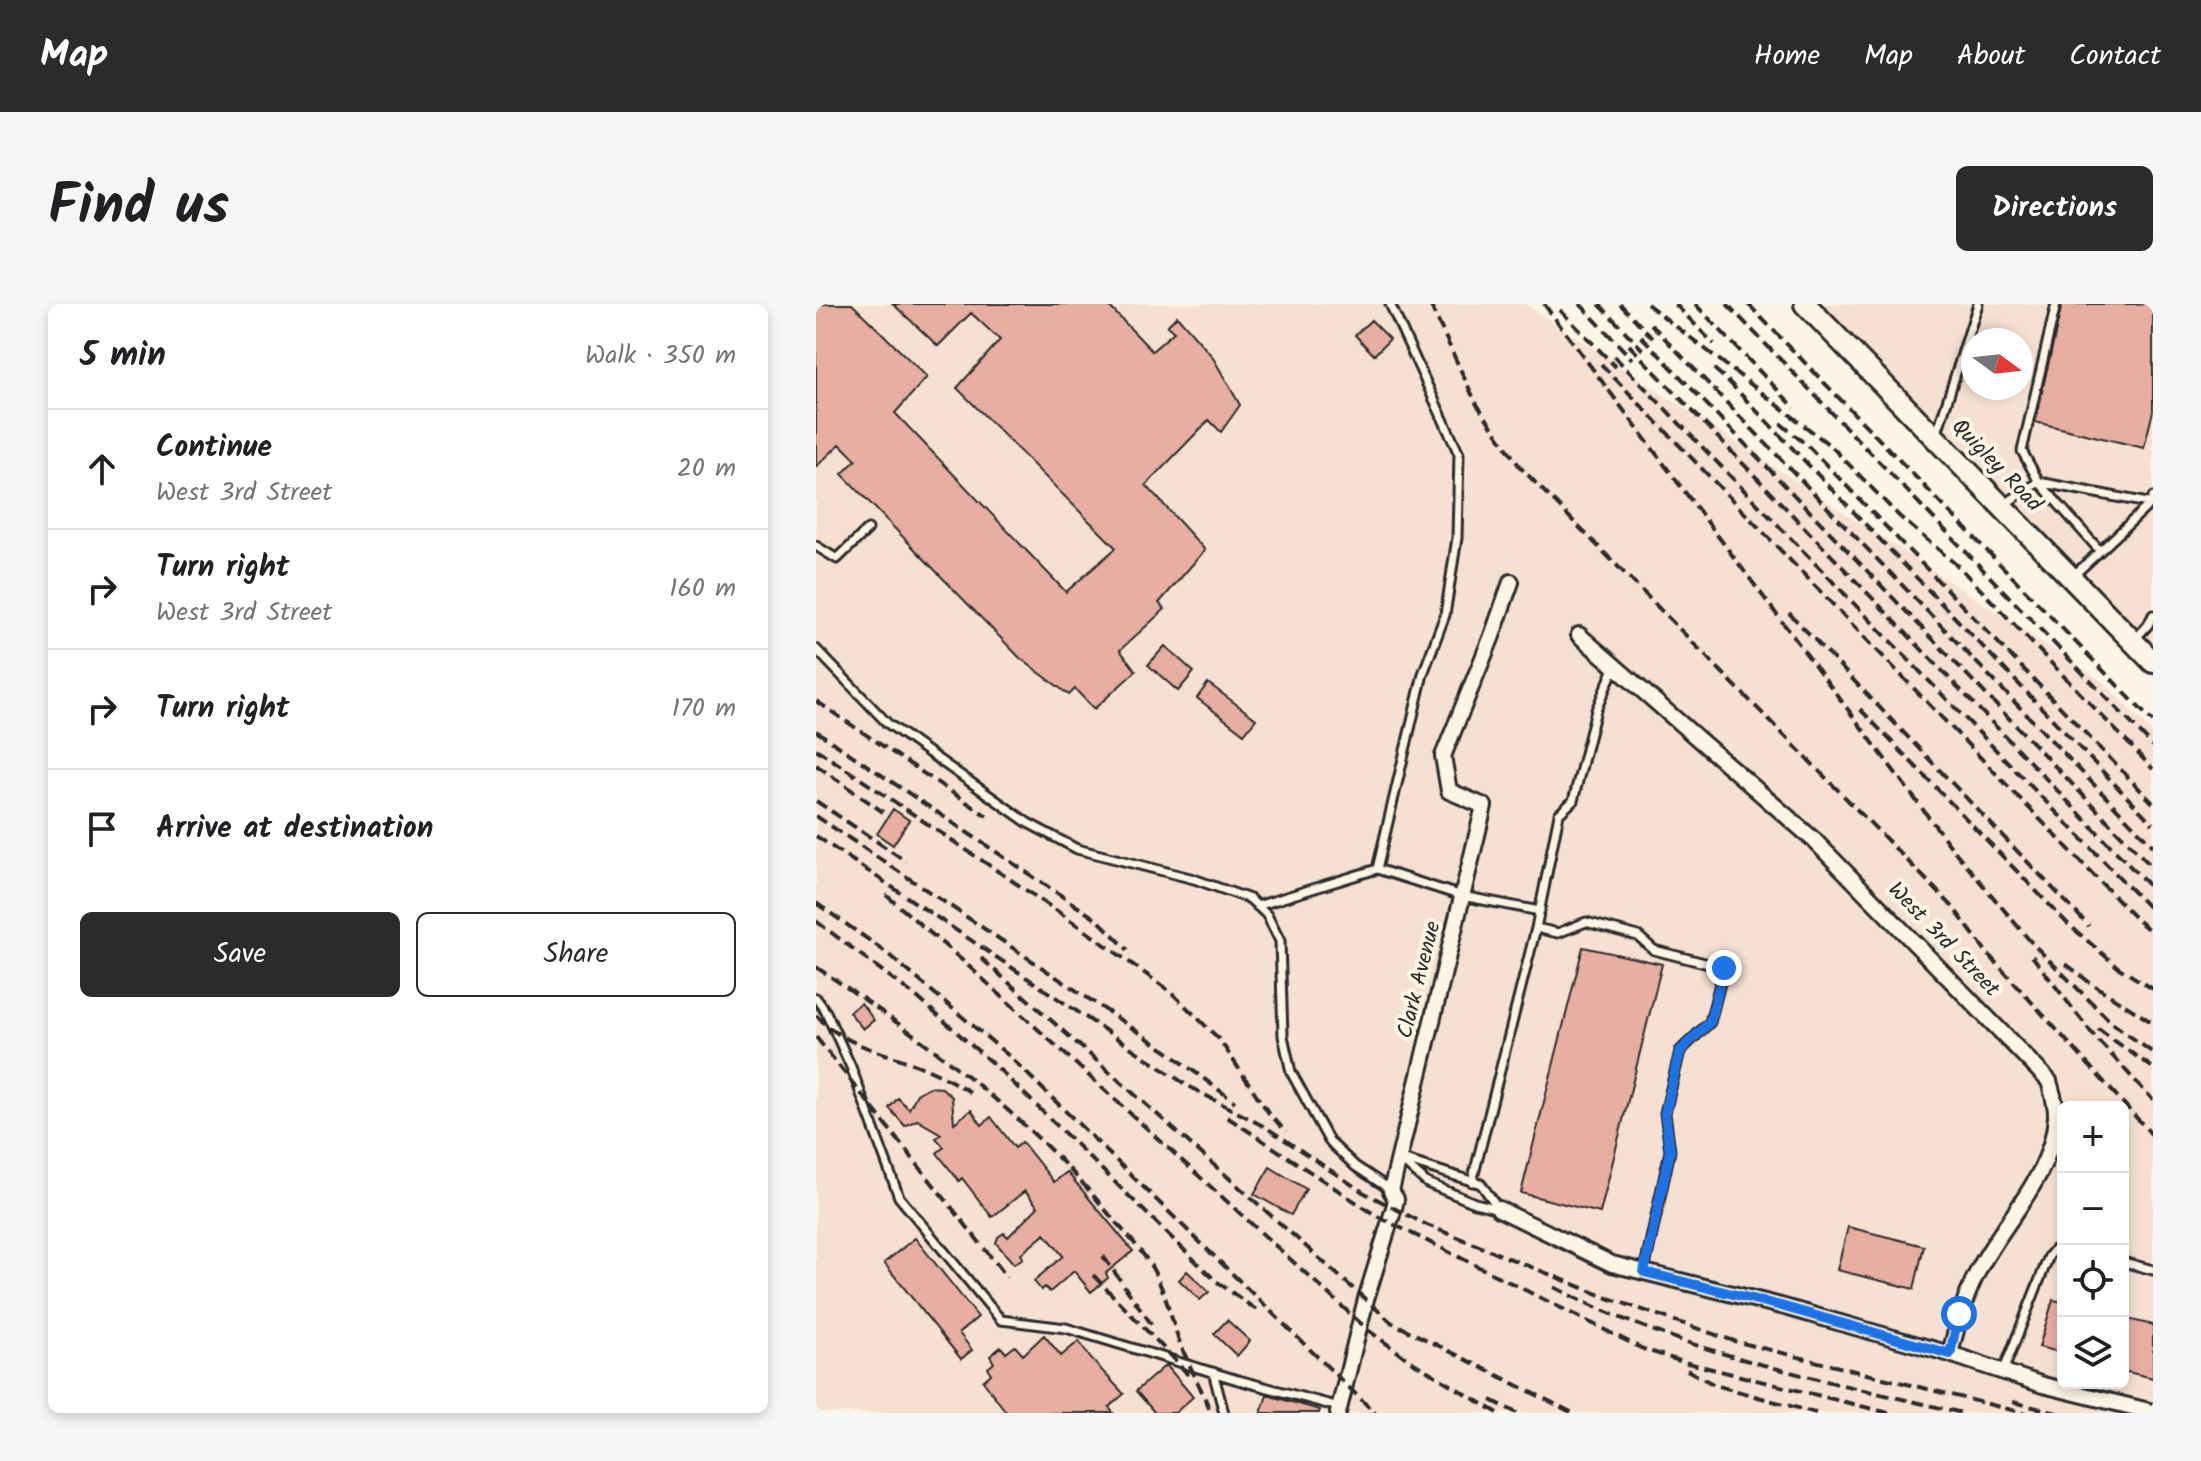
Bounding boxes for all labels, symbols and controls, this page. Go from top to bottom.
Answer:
text: Map [40,26,109,86]
text: Home [1754,34,1820,79]
text: Map [1864,34,1913,79]
text: About [1957,34,2025,79]
text: Contact [2069,34,2161,79]
text: Find us [48,163,229,253]
button: Directions [1956,166,2153,251]
north arrow [1961,328,2033,400]
text: 5 min [80,329,166,383]
text: Walk · 350 m [585,335,736,377]
street label: Quigley Road [1942,411,2051,522]
text: Continue [156,424,272,472]
icon: ahead [80,447,124,491]
text: 20 m [677,448,736,490]
text: West 3rd Street [156,472,332,514]
text: Turn right [156,544,289,592]
icon: right [80,567,124,611]
text: 160 m [669,568,736,610]
text: West 3rd Street [156,592,332,634]
text: Turn right [156,685,289,733]
icon: right [80,687,124,731]
text: 170 m [672,688,736,730]
text: Arrive at destination [156,805,433,853]
icon: arrive [80,807,124,851]
street label: West 3rd Street [1879,874,2008,1006]
button: Save [80,912,400,997]
button: Share [416,912,736,997]
street label: Clark Avenue [1388,917,1452,1042]
route end [1706,950,1742,986]
map controls [2057,1101,2129,1389]
button: + [2057,1101,2129,1173]
button: − [2057,1173,2129,1245]
button: locate [2057,1245,2129,1317]
route start [1941,1296,1977,1332]
button: layers [2057,1317,2129,1389]

